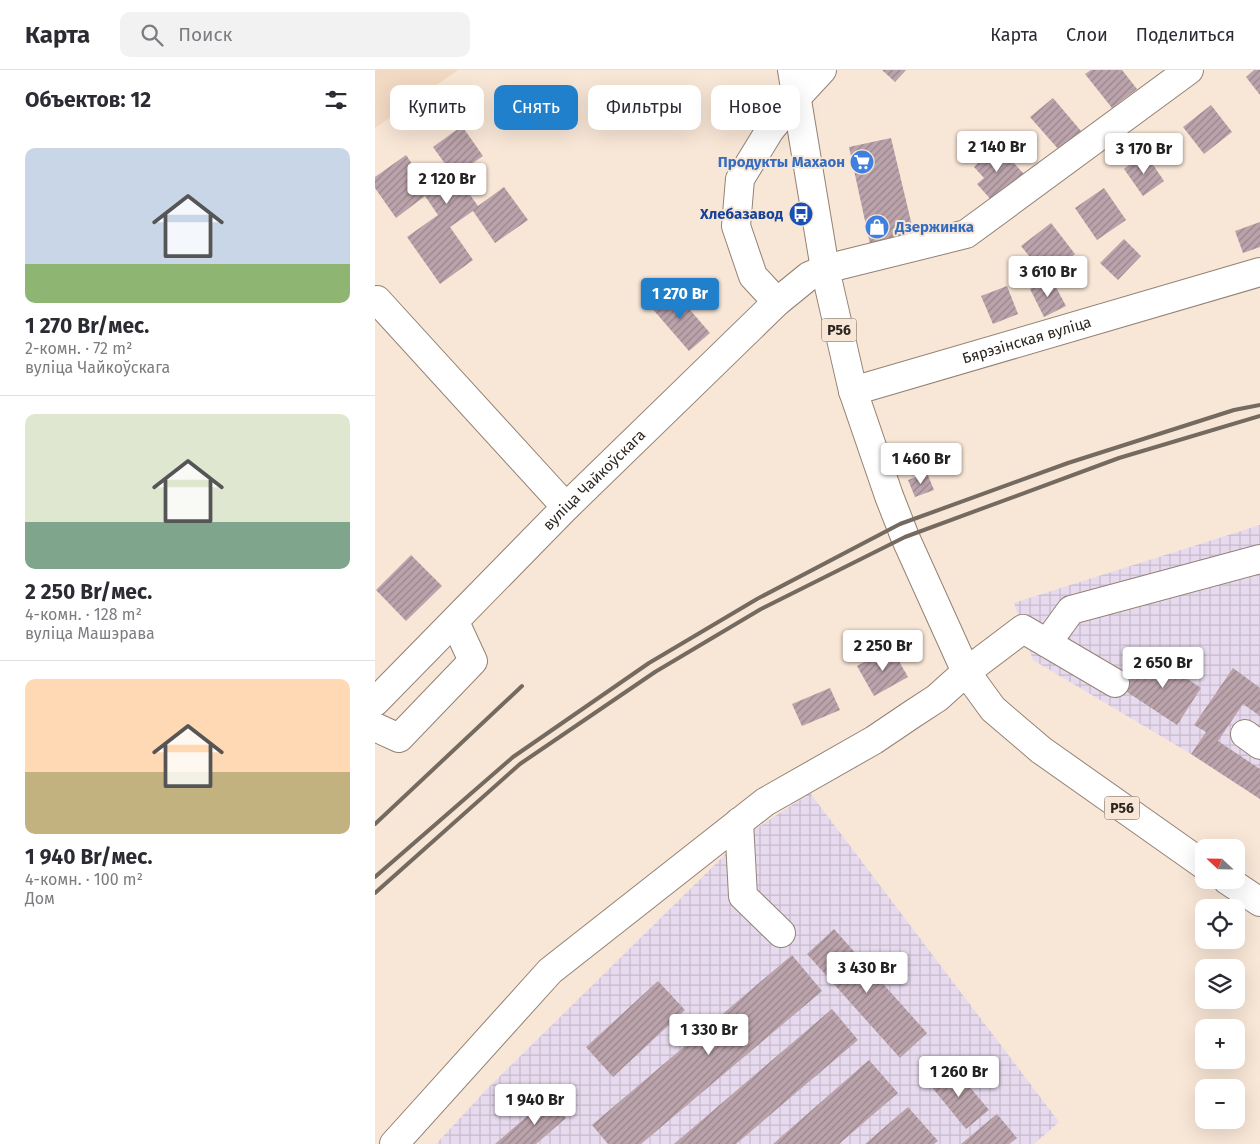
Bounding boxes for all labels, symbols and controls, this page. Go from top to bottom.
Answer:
search box [120,12,470,57]
text: Карта [25,21,90,49]
icon: search [138,21,166,49]
text: Поиск [178,23,232,46]
text: Карта [990,24,1038,46]
text: Слои [1066,24,1108,46]
text: Поделиться [1136,24,1235,46]
chip: Купить [390,85,484,130]
chip: Снять [494,85,578,130]
chip: Фильтры [588,85,701,130]
chip: Новое [711,85,800,130]
icon: filters [322,86,350,114]
text: Объектов: 12 [25,87,151,113]
pin: 2 140 Br [945,131,1049,173]
pin: 3 170 Br [1092,132,1196,175]
text: 2 140 Br [968,137,1026,156]
text: 3 170 Br [1116,139,1172,158]
supermarket icon: Продукты Махаон [849,149,875,175]
place label: Продукты Махаон [718,153,845,171]
pin: 2 120 Br [395,162,499,205]
text: 2 120 Br [418,169,476,188]
icon: home [143,181,233,271]
bus stop icon: Хлебазавод [788,201,814,227]
place label: Хлебазавод [699,205,784,223]
shop icon: Дзержинка [864,214,890,240]
place label: Дзержинка [894,218,974,236]
pin: 3 610 Br [996,256,1100,298]
text: 3 610 Br [1019,262,1077,281]
pin: 1 270 Br [628,278,732,320]
text: 1 270 Br [652,284,708,303]
text: 1 270 Br/мес. [25,313,149,339]
street label: Бярэзінская вуліца [960,313,1093,368]
road number: Р56 [821,318,857,342]
text: 2-комн. · 72 m² [25,339,132,358]
text: вуліца Чайкоўскага [25,358,170,377]
street label: вуліца Чайкоўскага [539,426,649,534]
pin: 1 460 Br [869,442,973,485]
icon: home [143,446,233,536]
text: 1 460 Br [892,449,950,468]
text: 2 250 Br/мес. [25,579,152,605]
text: 4-комн. · 128 m² [25,605,142,624]
text: вуліца Машэрава [25,624,155,643]
pin: 2 250 Br [831,630,935,672]
text: 2 250 Br [854,636,912,655]
pin: 2 650 Br [1111,646,1215,689]
text: 2 650 Br [1133,653,1193,672]
icon: home [143,711,233,801]
road number: Р56 [1105,796,1139,820]
north arrow [1195,839,1245,889]
map controls [1195,839,1245,1129]
text: 1 940 Br/мес. [25,844,152,870]
text: 4-комн. · 100 m² [25,870,143,889]
text: Дом [25,889,55,908]
button: locate [1195,899,1245,949]
pin: 3 430 Br [815,952,919,994]
text: 3 430 Br [838,958,896,977]
button: layers [1195,959,1245,1009]
pin: 1 330 Br [657,1014,761,1056]
button: + [1195,1019,1245,1069]
text: 1 330 Br [680,1020,738,1039]
pin: 1 260 Br [907,1056,1011,1098]
text: 1 260 Br [930,1062,988,1081]
button: − [1195,1079,1245,1129]
pin: 1 940 Br [483,1084,587,1126]
text: 1 940 Br [506,1090,564,1109]

